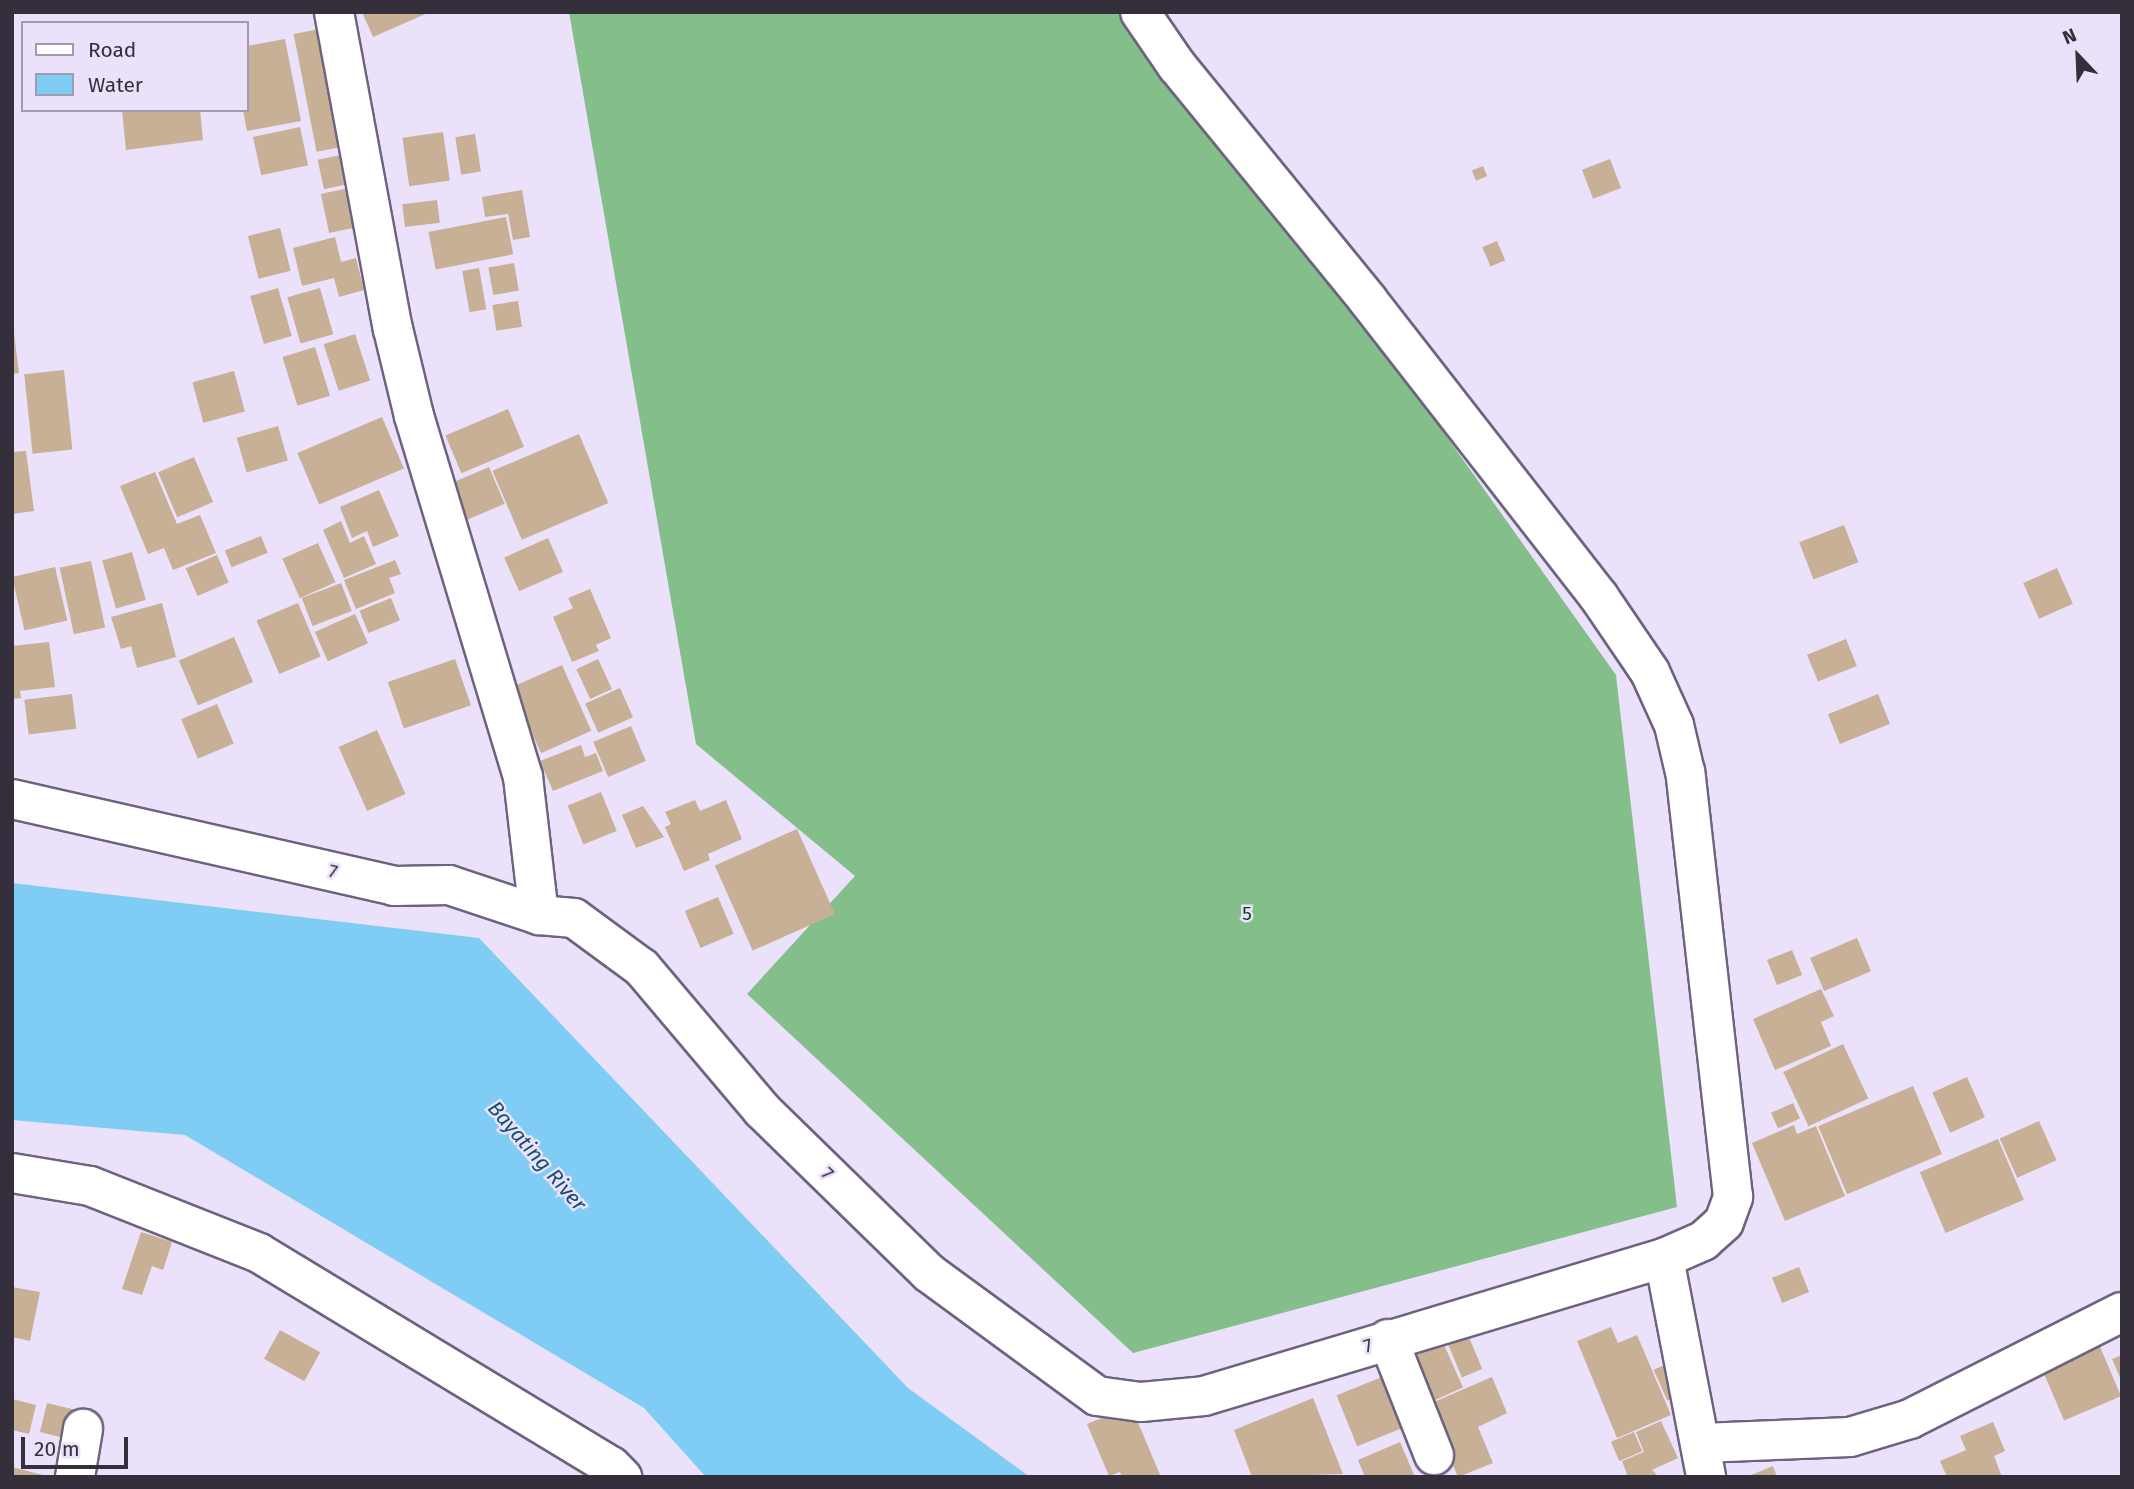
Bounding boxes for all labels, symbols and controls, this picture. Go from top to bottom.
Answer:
legend [21,21,248,112]
north arrow [2043,21,2113,91]
text: N [2059,23,2080,49]
text: Road [88,37,136,63]
text: Water [88,72,143,98]
street label: 7 [326,860,340,884]
park label: 5 [1242,903,1252,925]
water label: Bayating River [483,1096,591,1216]
street label: 7 [816,1163,838,1185]
street label: 7 [1361,1334,1375,1358]
scale bar [24,1422,131,1466]
text: 20 m [34,1436,80,1462]

